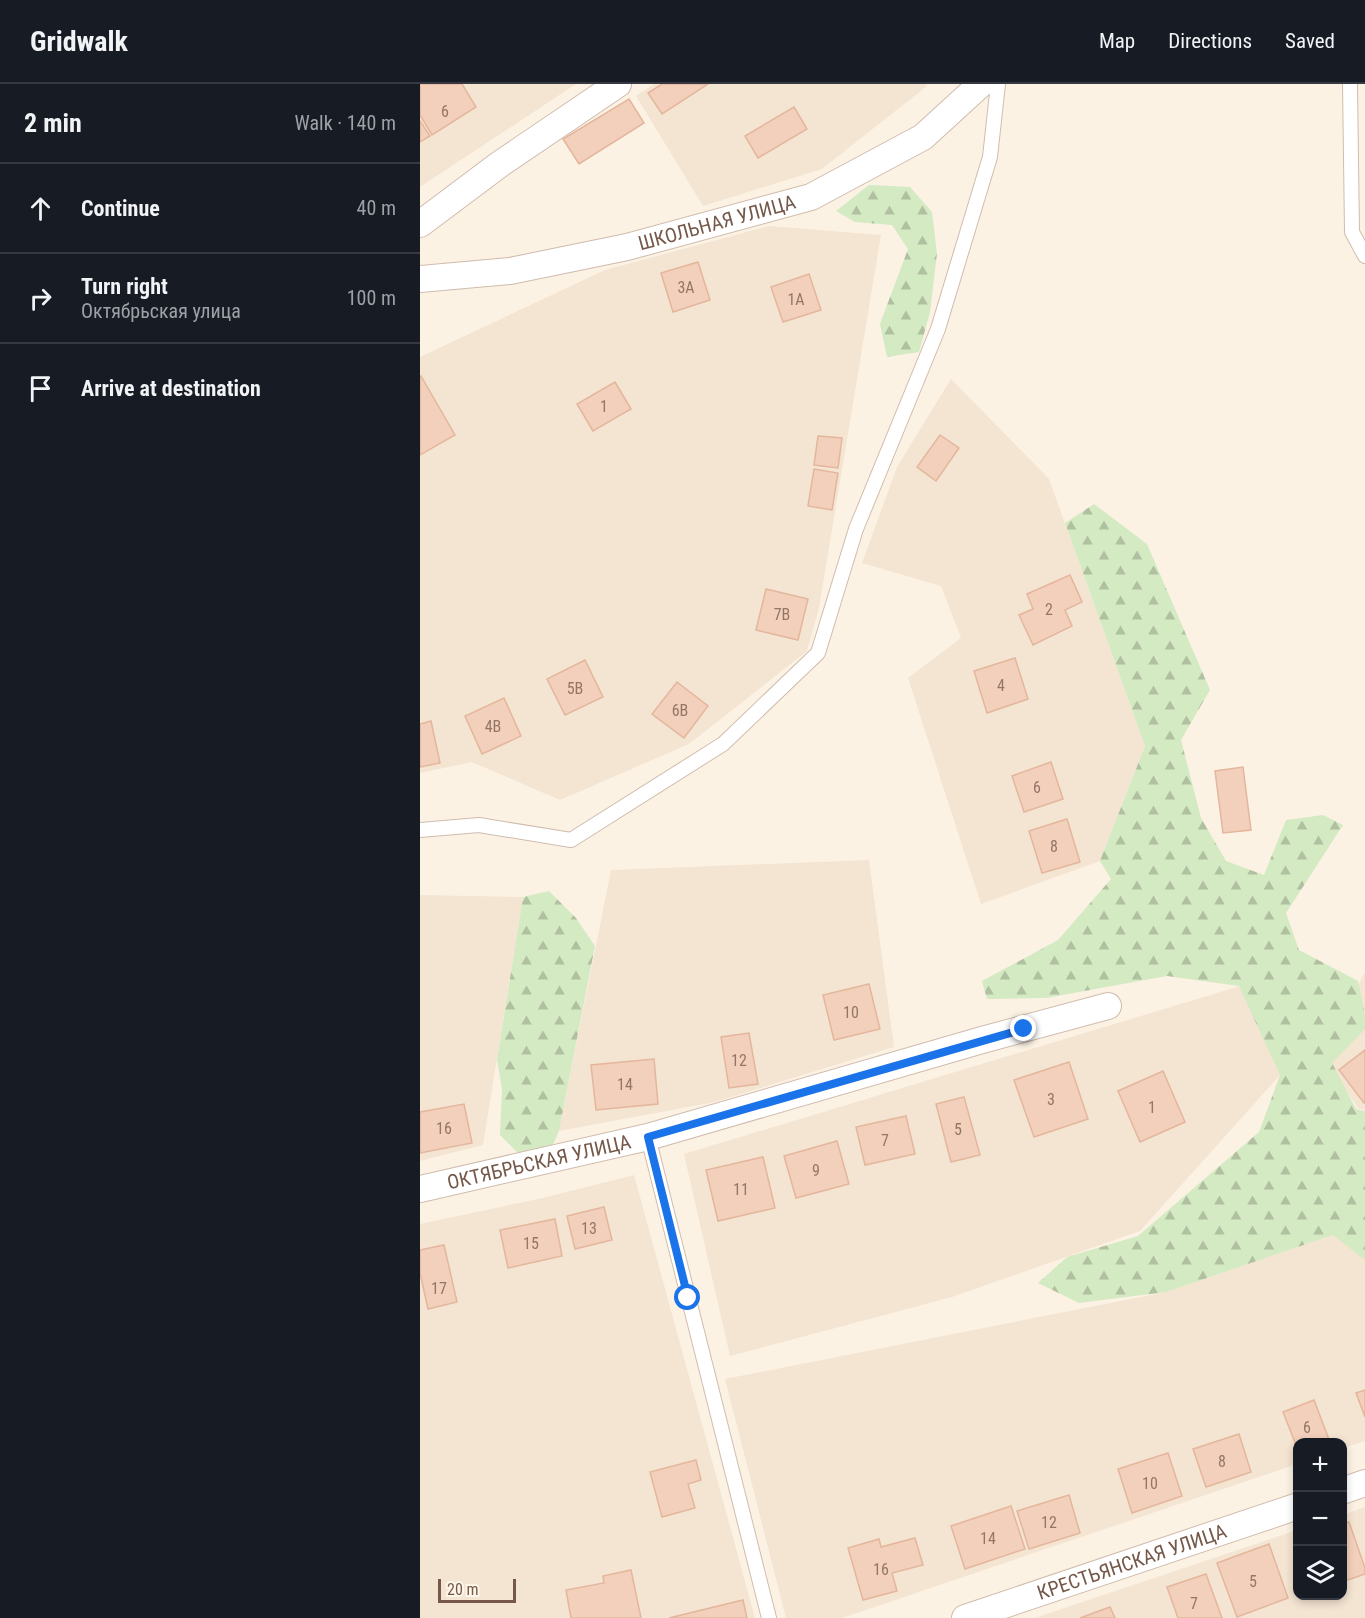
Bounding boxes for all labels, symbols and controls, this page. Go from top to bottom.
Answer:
text: Gridwalk [30,25,128,58]
text: Map [1099,29,1135,53]
text: Directions [1168,29,1252,53]
text: Saved [1285,29,1335,53]
house number: 6 [441,102,449,121]
text: 2 min [24,108,82,138]
text: Walk · 140 m [295,111,396,135]
street label: ШКОЛЬНАЯ УЛИЦА [636,190,799,255]
icon: ahead [24,192,57,225]
text: Continue [81,196,160,221]
text: 40 m [357,196,396,220]
text: Turn right [81,274,168,299]
house number: 3А [677,278,695,297]
icon: right [24,282,57,315]
text: 100 m [347,286,396,310]
house number: 1А [787,290,805,309]
text: Октябрьская улица [81,299,241,323]
icon: arrive [24,372,57,405]
text: Arrive at destination [81,376,261,401]
house number: 1 [600,397,608,416]
house number: 2 [1045,600,1053,619]
house number: 7В [774,605,790,624]
house number: 4 [997,676,1005,695]
house number: 5В [567,679,583,698]
house number: 6В [672,701,688,720]
house number: 4В [485,717,501,736]
house number: 6 [1033,778,1041,797]
house number: 8 [1050,837,1058,856]
house number: 10 [843,1003,859,1022]
route end [1010,1015,1036,1041]
house number: 12 [731,1051,747,1070]
house number: 14 [617,1075,633,1094]
house number: 3 [1047,1090,1055,1109]
house number: 1 [1148,1098,1156,1117]
house number: 16 [436,1119,452,1138]
house number: 5 [954,1120,962,1139]
street label: ОКТЯБРЬСКАЯ УЛИЦА [445,1129,634,1194]
house number: 7 [881,1131,889,1150]
house number: 9 [812,1161,820,1180]
house number: 11 [733,1180,749,1199]
house number: 13 [581,1219,597,1238]
house number: 15 [523,1234,539,1253]
house number: 17 [431,1279,447,1298]
route start [674,1284,700,1310]
house number: 6 [1303,1418,1311,1437]
map controls [1293,1438,1347,1600]
button: + [1293,1438,1347,1492]
house number: 8 [1218,1452,1226,1471]
house number: 10 [1142,1474,1158,1493]
button: − [1293,1492,1347,1546]
house number: 12 [1041,1513,1057,1532]
street label: КРЕСТЬЯНСКАЯ УЛИЦА [1034,1519,1230,1605]
house number: 14 [980,1529,996,1548]
button: layers [1293,1546,1347,1600]
house number: 16 [873,1560,889,1579]
house number: 5 [1249,1572,1257,1591]
scale bar [438,1576,516,1604]
text: 20 m [447,1580,479,1599]
house number: 7 [1190,1594,1198,1613]

